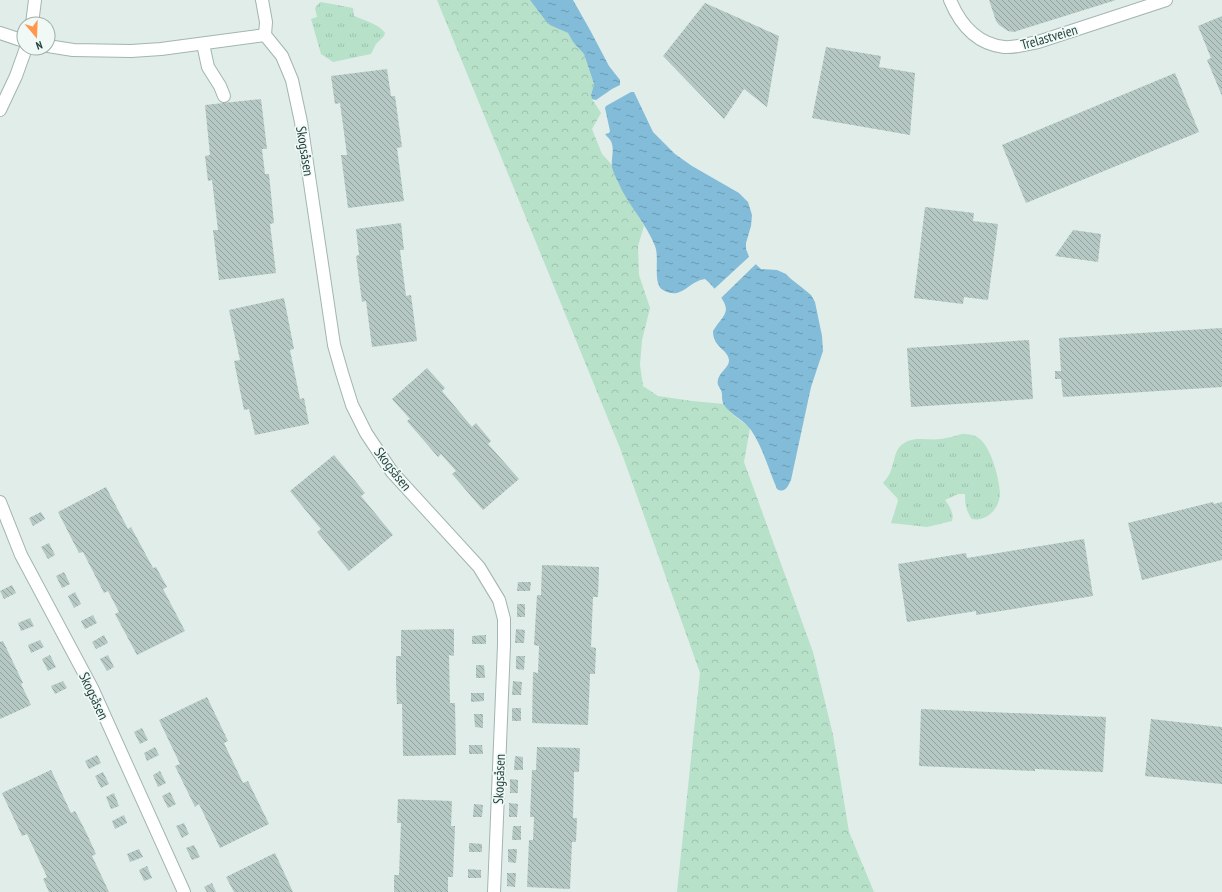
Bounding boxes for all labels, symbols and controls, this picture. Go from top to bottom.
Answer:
north arrow [16,16,56,56]
street label: Trelastveien [1019,20,1079,54]
text: N [34,38,44,53]
street label: Skogsåsen [292,125,318,177]
street label: Skogsåsen [370,444,416,494]
street label: Skogsåsen [75,669,113,723]
street label: Skogsåsen [489,754,509,804]

